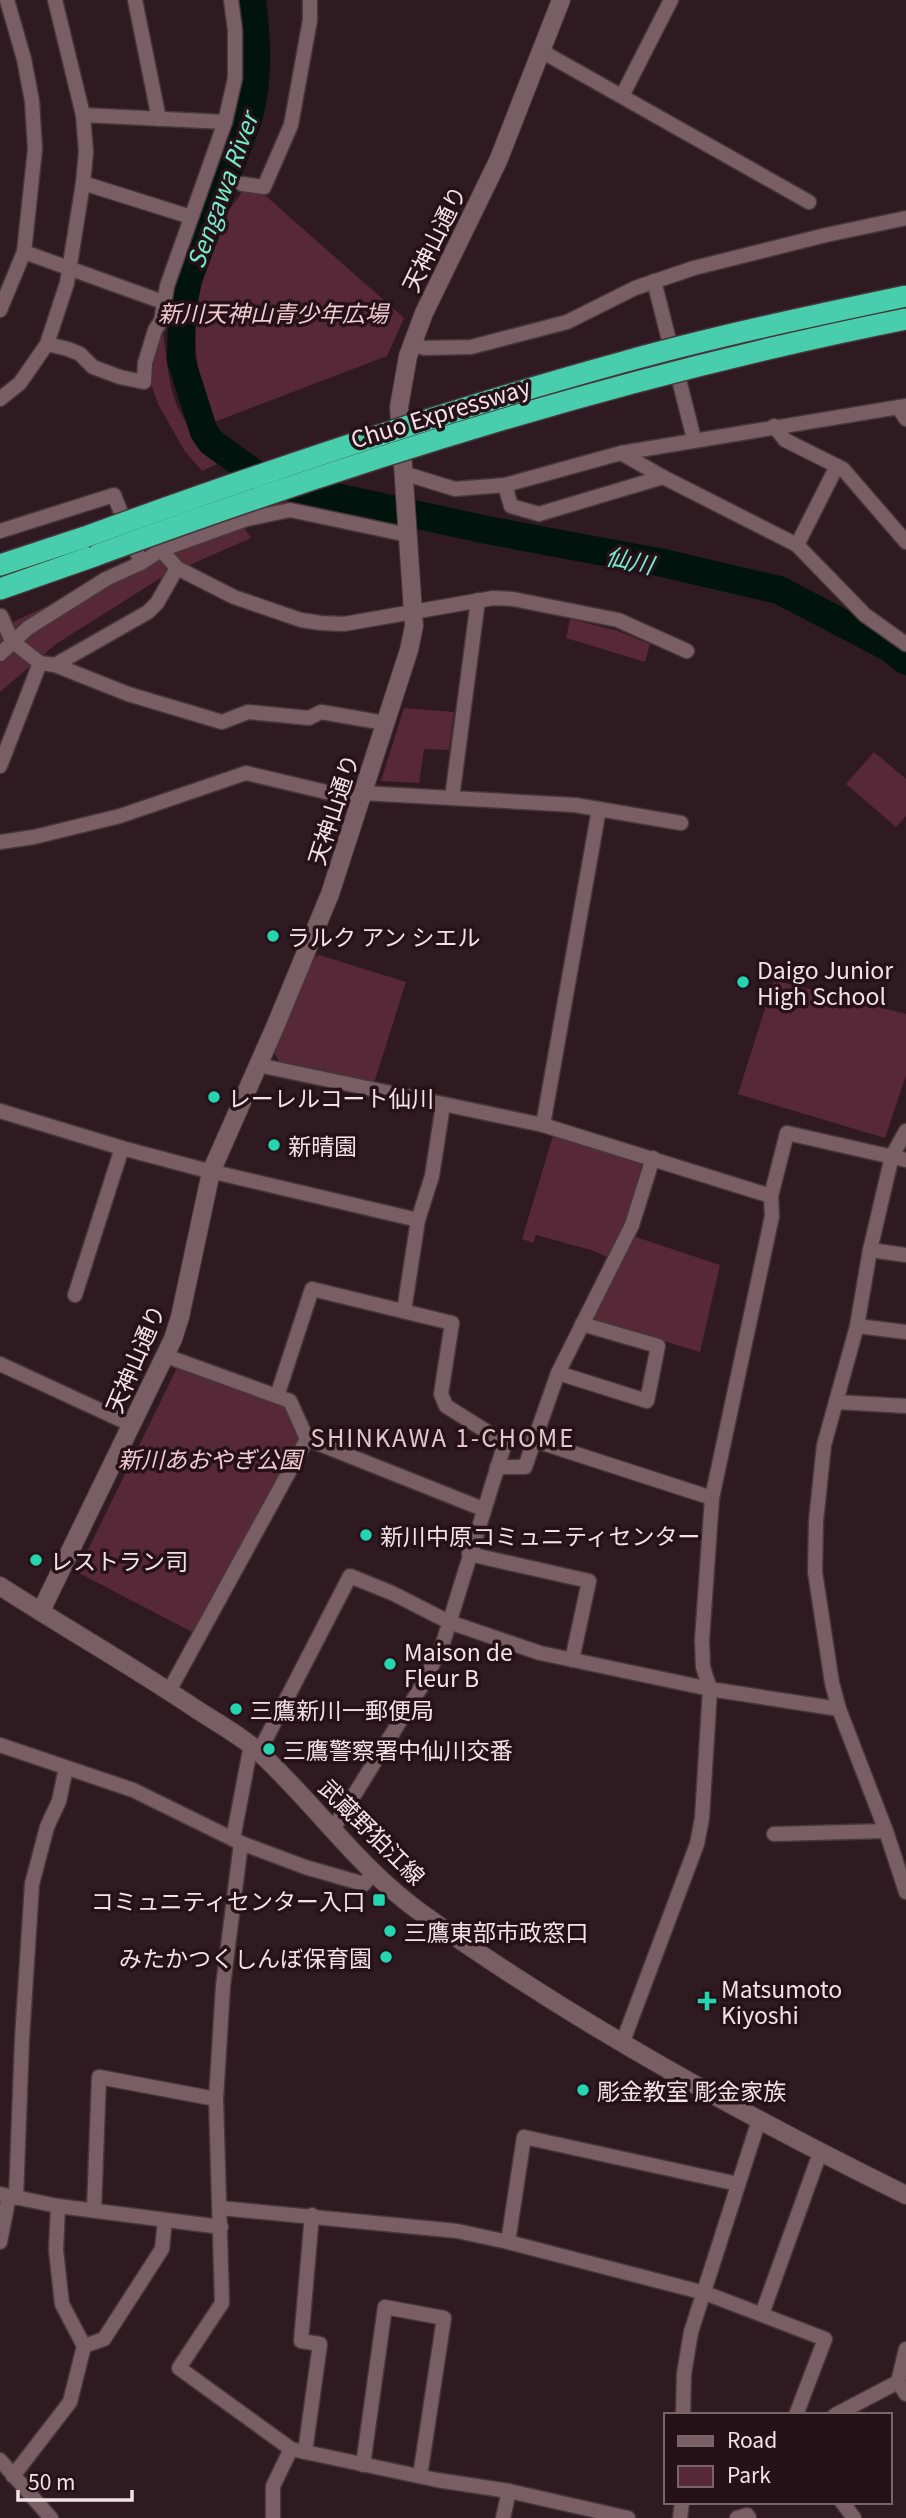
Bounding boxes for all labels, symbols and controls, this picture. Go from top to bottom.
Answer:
water label: Sengawa River [177,104,267,273]
street label: 天神山通り [393,179,473,297]
park label: 新川天神山青少年広場 [158,295,391,329]
street label: Chuo Expressway [346,369,534,455]
water label: 仙川 [603,537,660,582]
street label: 天神山通り [298,749,366,869]
place label: ラルク アン シエル [287,919,480,953]
marker: ラルク アン シエル [265,928,281,944]
place label: Daigo Junior High School [757,952,893,1012]
marker: Daigo Junior High School [735,974,751,990]
place label: レーレルコート仙川 [228,1080,435,1114]
marker: レーレルコート仙川 [206,1089,222,1105]
place label: 新晴園 [288,1128,357,1162]
marker: 新晴園 [266,1137,282,1153]
street label: 天神山通り [96,1298,172,1418]
district label: SHINKAWA 1-CHOME [311,1419,575,1454]
park label: 新川あおやぎ公園 [118,1441,305,1475]
place label: 新川中原コミュニティセンター [380,1518,701,1552]
marker: 新川中原コミュニティセンター [358,1527,374,1543]
place label: レストラン司 [50,1543,188,1577]
marker: レストラン司 [28,1552,44,1568]
place label: Maison de Fleur B [404,1634,513,1694]
marker: Maison de Fleur B [382,1656,398,1672]
place label: 三鷹新川一郵便局 [250,1692,434,1726]
marker: 三鷹新川一郵便局 [228,1701,244,1717]
place label: 三鷹警察署中仙川交番 [283,1732,513,1766]
marker: 三鷹警察署中仙川交番 [261,1741,277,1757]
street label: 武蔵野狛江線 [312,1770,434,1892]
place label: コミュニティセンター入口 [90,1883,365,1917]
marker: コミュニティセンター入口 [371,1892,387,1908]
place label: 三鷹東部市政窓口 [404,1914,588,1948]
marker: 三鷹東部市政窓口 [382,1923,398,1939]
place label: みたかつくしんぼ保育園 [119,1940,372,1974]
marker: みたかつくしんぼ保育園 [378,1949,394,1965]
place label: Matsumoto Kiyoshi [721,1971,842,2031]
marker: Matsumoto Kiyoshi [699,1993,715,2009]
place label: 彫金教室 彫金家族 [597,2073,786,2107]
marker: 彫金教室 彫金家族 [575,2082,591,2098]
legend [664,2413,892,2504]
text: Road [727,2424,777,2454]
scale bar [18,2458,131,2502]
text: Park [727,2459,771,2489]
text: 50 m [28,2466,75,2496]

